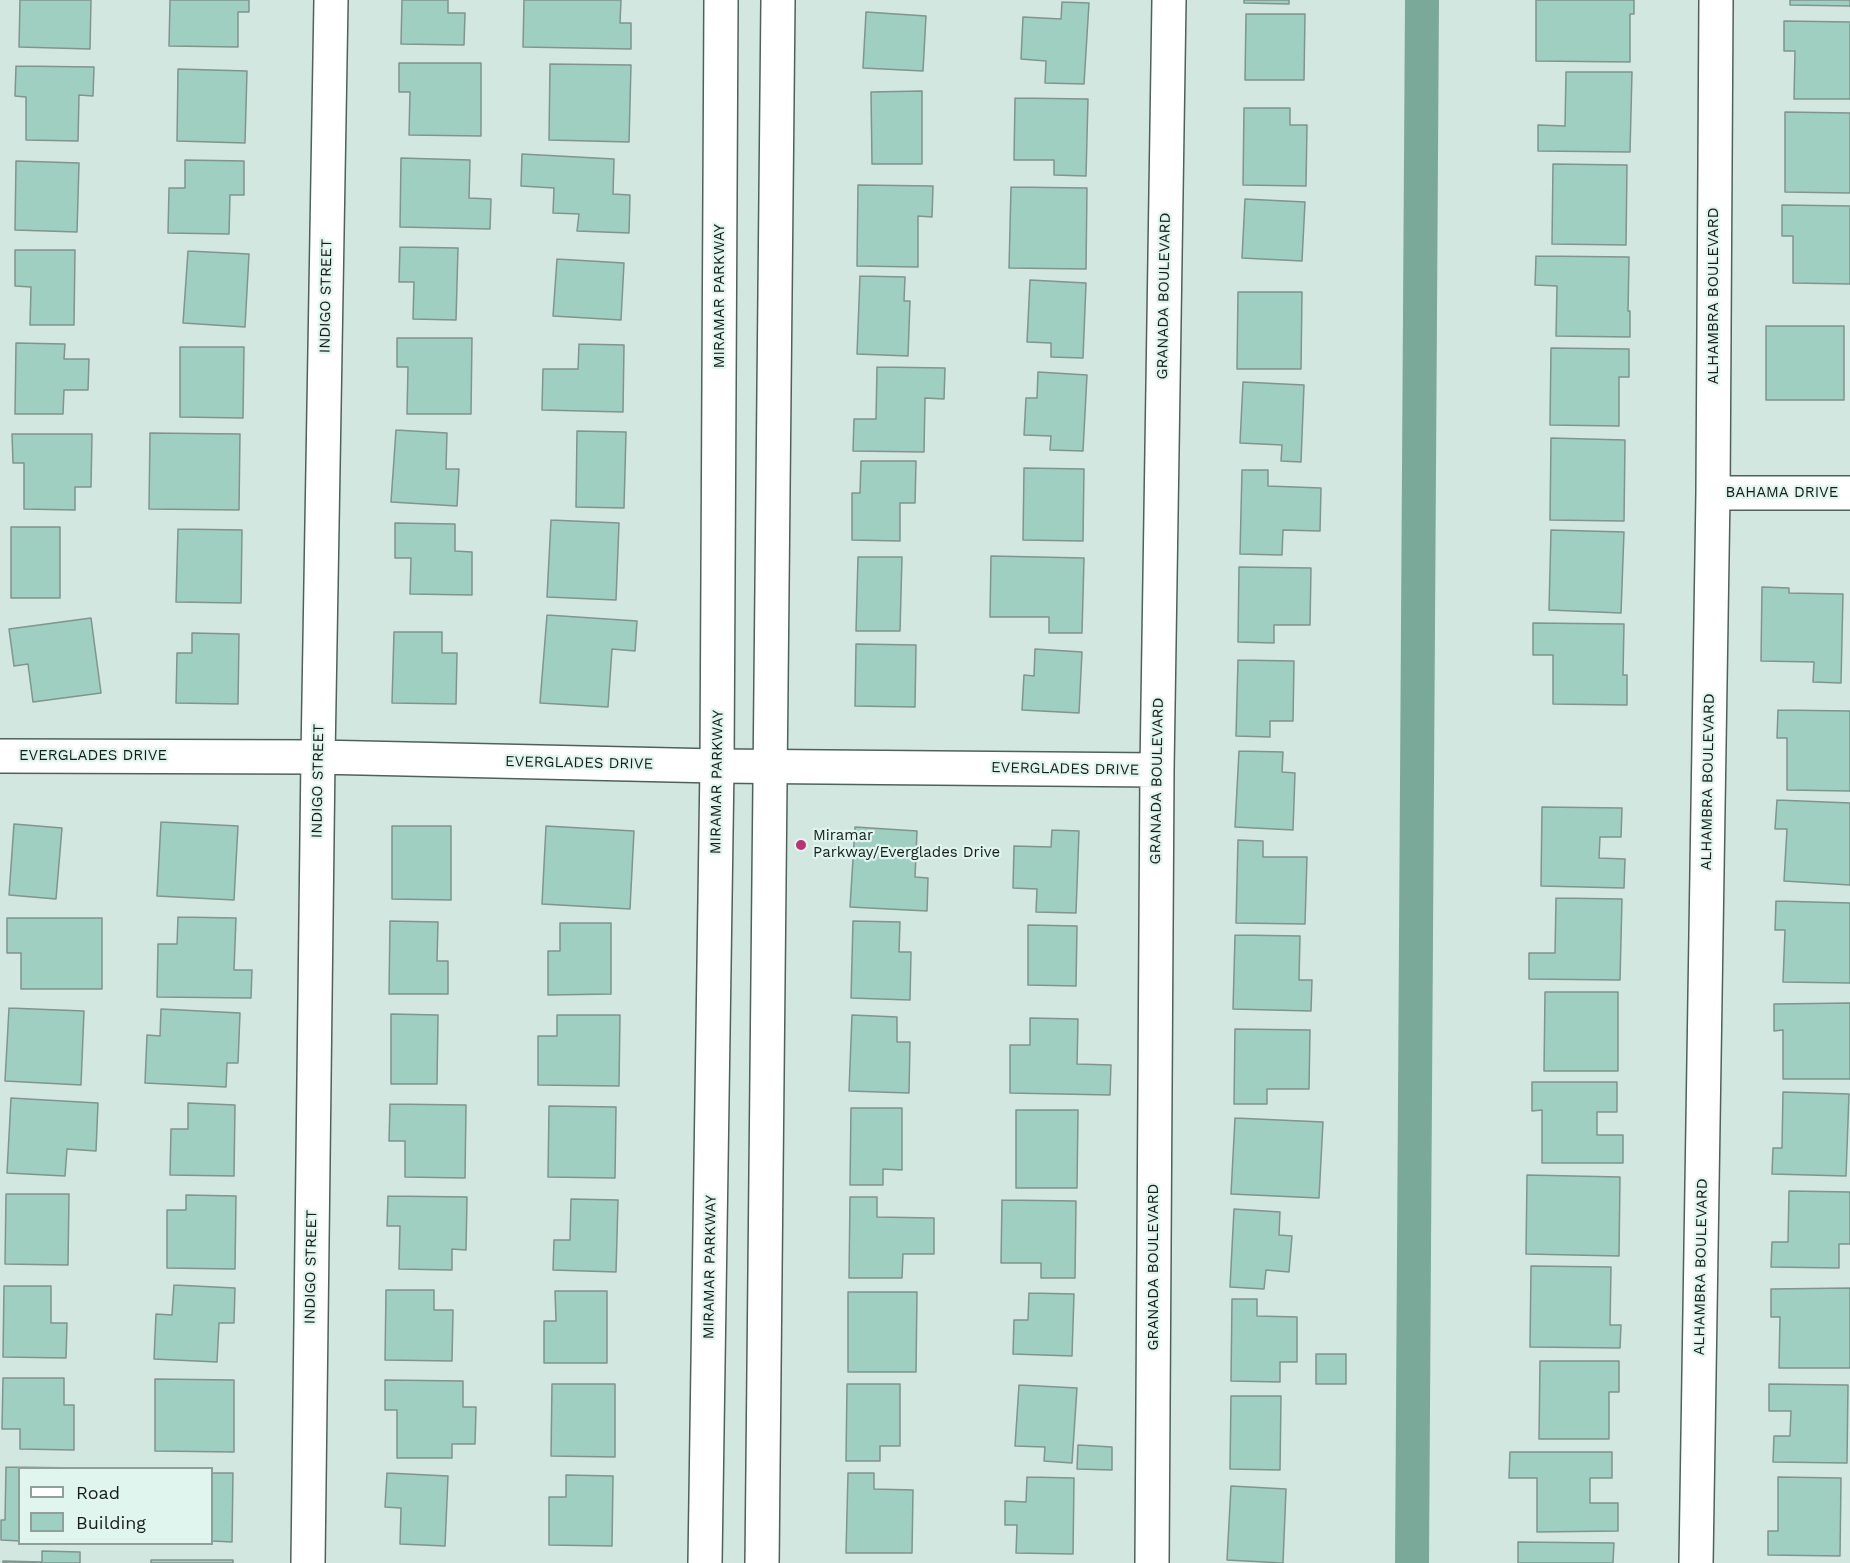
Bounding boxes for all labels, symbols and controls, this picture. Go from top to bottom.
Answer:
street label: ALHAMBRA BOULEVARD [1705,207,1723,385]
street label: GRANADA BOULEVARD [1154,212,1174,380]
street label: MIRAMAR PARKWAY [711,224,729,368]
street label: INDIGO STREET [316,239,336,353]
street label: BAHAMA DRIVE [1726,484,1838,502]
street label: ALHAMBRA BOULEVARD [1697,693,1719,871]
street label: GRANADA BOULEVARD [1147,697,1167,865]
street label: MIRAMAR PARKWAY [707,710,727,854]
street label: INDIGO STREET [308,724,328,838]
street label: EVERGLADES DRIVE [19,747,167,765]
street label: EVERGLADES DRIVE [505,753,653,773]
street label: EVERGLADES DRIVE [991,759,1139,779]
place label: Miramar Parkway/Everglades Drive [813,827,1000,862]
marker: Miramar Parkway/Everglades Drive [794,838,808,852]
street label: ALHAMBRA BOULEVARD [1690,1178,1712,1356]
street label: GRANADA BOULEVARD [1145,1184,1163,1350]
street label: MIRAMAR PARKWAY [700,1195,720,1339]
street label: INDIGO STREET [301,1210,321,1324]
legend [18,1467,213,1545]
text: Road [76,1482,120,1503]
text: Building [76,1512,146,1533]

